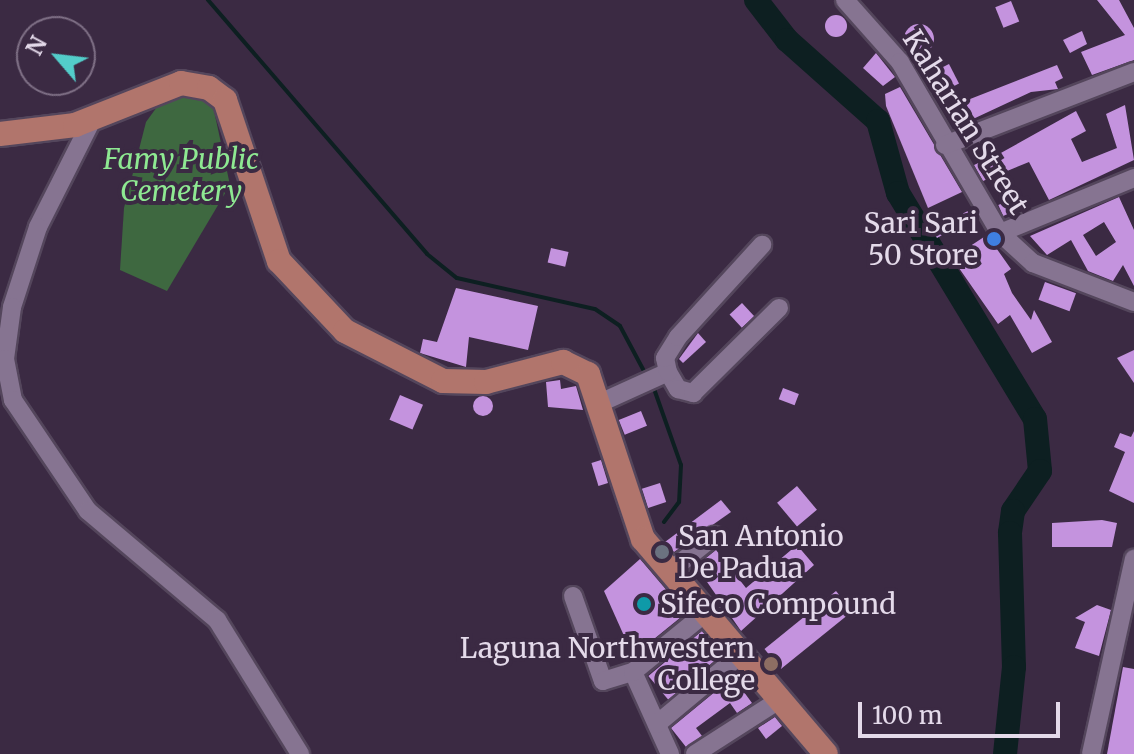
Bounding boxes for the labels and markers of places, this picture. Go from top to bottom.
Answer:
place label: Sari Sari 50 Store [864,206,978,272]
marker: Sari Sari 50 Store [985,230,1003,248]
place label: San Antonio De Padua [678,519,844,585]
marker: San Antonio De Padua [653,543,671,561]
place label: Sifeco Compound [660,587,896,621]
marker: Sifeco Compound [635,595,653,613]
place label: Laguna Northwestern College [460,631,755,697]
marker: Laguna Northwestern College [762,655,780,673]

